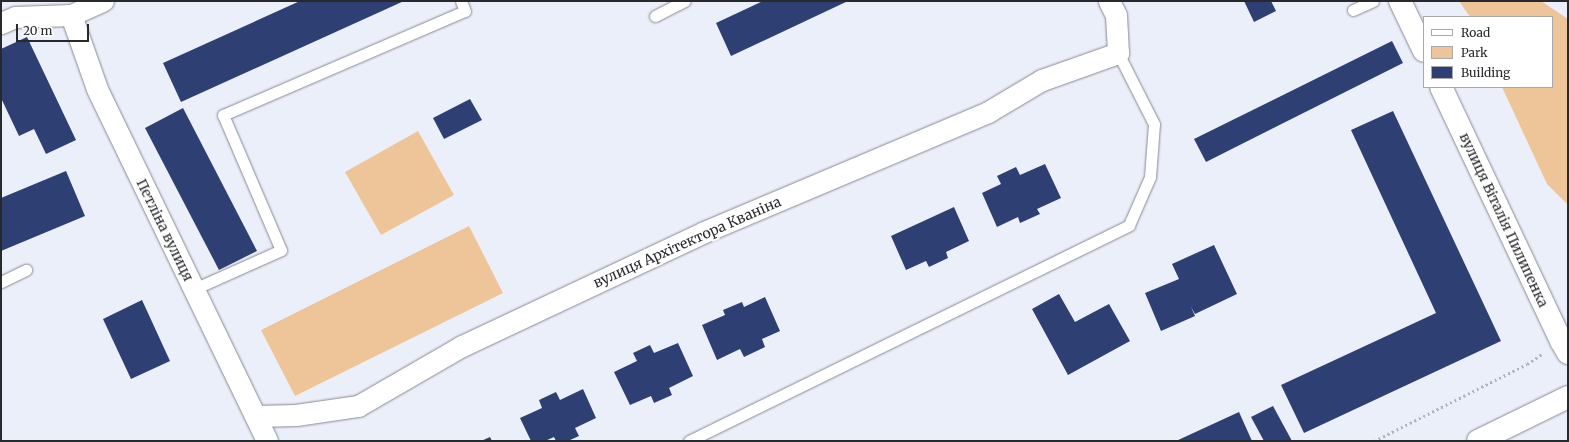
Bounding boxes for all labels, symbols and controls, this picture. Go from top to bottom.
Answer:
scale bar [18,16,91,42]
legend [1423,16,1553,88]
text: 20 m [23,23,52,38]
text: Road [1461,25,1490,40]
text: Park [1461,45,1488,60]
text: Building [1461,65,1510,80]
street label: вулиця Віталія Пилипенка [1456,130,1552,310]
street label: Петліна вулиця [133,176,197,284]
street label: вулиця Архітектора Кваніна [591,193,783,291]

